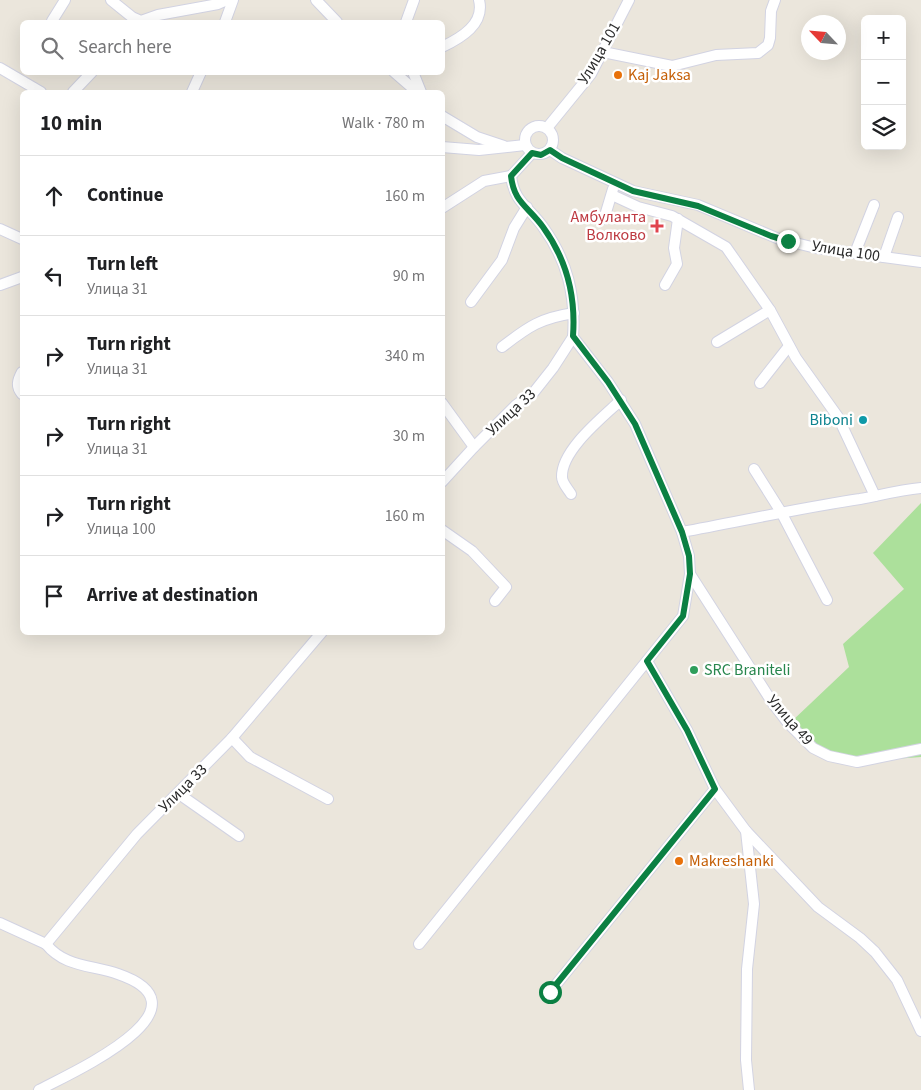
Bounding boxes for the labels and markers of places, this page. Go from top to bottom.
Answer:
place label: Kaj Jaksa [628,64,691,86]
marker: Kaj Jaksa [612,69,624,81]
place label: Амбуланта Волково [571,206,646,246]
marker: Амбуланта Волково [650,219,664,233]
place label: Biboni [809,409,853,431]
marker: Biboni [857,414,869,426]
place label: SRC Braniteli [704,659,790,681]
marker: SRC Braniteli [688,664,700,676]
place label: Makreshanki [689,850,774,872]
marker: Makreshanki [673,855,685,867]

